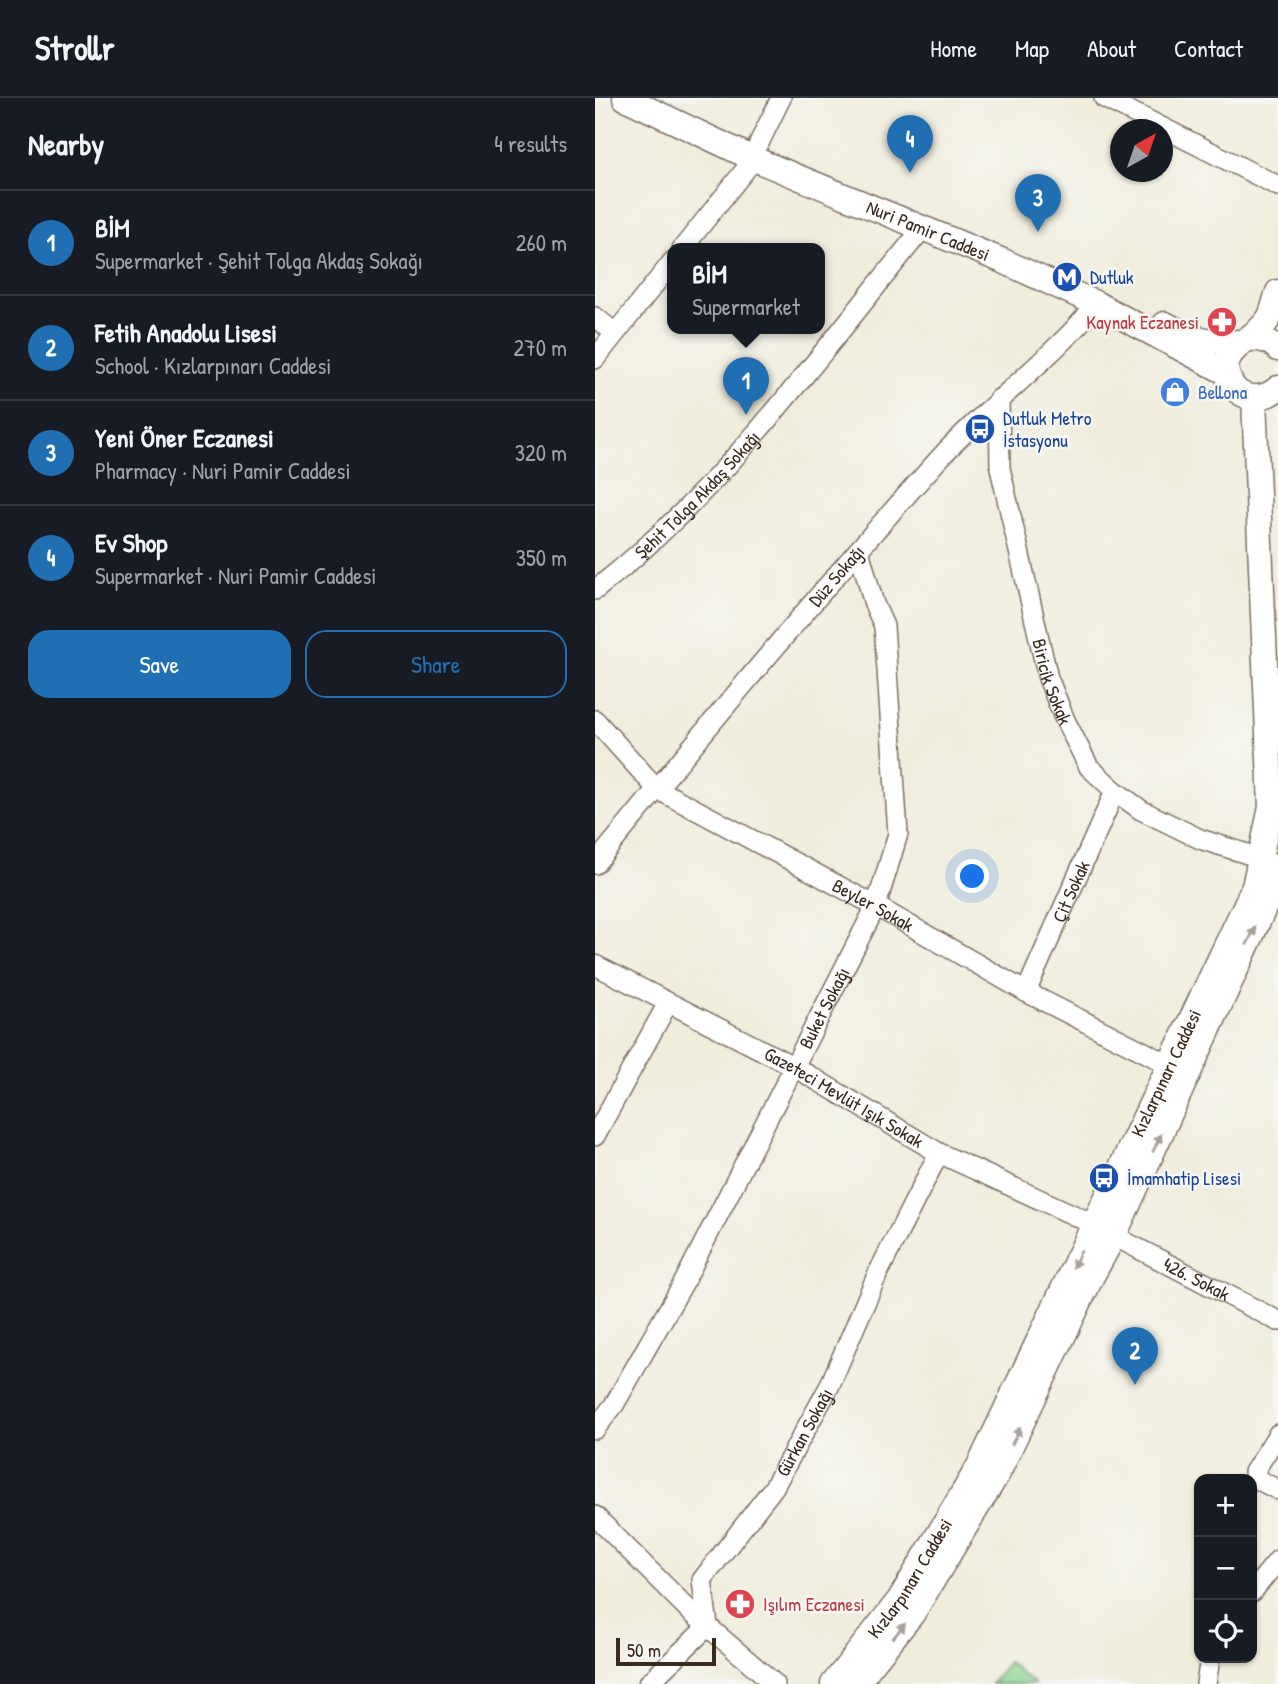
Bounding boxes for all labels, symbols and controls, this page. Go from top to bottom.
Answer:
text: Strollr [35,26,114,70]
text: Home [930,32,977,64]
text: Map [1015,32,1049,64]
text: About [1087,32,1136,64]
text: Contact [1174,32,1243,64]
pin: 4 [887,115,933,173]
north arrow [1110,119,1173,182]
text: Nearby [28,124,104,164]
text: 4 results [494,128,567,159]
pin: 3 [1015,174,1061,232]
street label: Nuri Pamir Caddesi [863,194,994,267]
text: BİM [95,210,130,245]
text: 1 [47,227,55,258]
text: 260 m [516,227,567,258]
popup [667,243,825,334]
text: Supermarket · Şehit Tolga Akdaş Sokağı [95,245,423,276]
text: BİM [692,256,727,291]
metro station icon: Dutluk [1050,260,1084,294]
place label: Dutluk [1090,264,1134,290]
text: Supermarket [692,291,800,322]
pharmacy icon: Kaynak Eczanesi [1205,305,1239,339]
place label: Kaynak Eczanesi [1086,309,1199,335]
text: Fetih Anadolu Lisesi [95,315,277,350]
text: 2 [46,332,56,363]
text: 270 m [514,332,567,363]
text: School · Kızlarpınarı Caddesi [95,350,331,381]
pin: 1 [723,357,769,415]
shop icon: Bellona [1158,375,1192,409]
place label: Bellona [1198,379,1248,405]
place label: Dutluk Metro İstasyonu [1003,405,1092,453]
bus stop icon: Dutluk Metro İstasyonu [963,412,997,446]
text: Yeni Öner Eczanesi [95,420,274,455]
street label: Şehit Tolga Akdaş Sokağı [629,425,766,564]
text: 3 [46,437,56,468]
text: 320 m [515,437,567,468]
text: Pharmacy · Nuri Pamir Caddesi [95,455,351,486]
text: Ev Shop [95,525,167,560]
street label: Düz Sokağı [802,539,870,612]
text: 4 [47,542,55,573]
text: 350 m [516,542,567,573]
text: Supermarket · Nuri Pamir Caddesi [95,560,376,591]
button: Save [28,630,291,698]
button: Share [305,630,567,698]
street label: Biricik Sokak [1026,636,1079,728]
street label: Çit Sokak [1045,856,1096,927]
your location [955,859,989,893]
street label: Beyler Sokak [828,872,919,938]
one-way arrow [1245,926,1257,946]
street label: Buket Sokağı [792,963,856,1053]
street label: Kızlarpınarı Caddesi [1124,1005,1207,1141]
street label: Gazeteci Mevlüt Işık Sokak [760,1041,929,1154]
one-way arrow [1151,1133,1163,1153]
bus stop icon: İmamhatip Lisesi [1087,1161,1121,1195]
place label: İmamhatip Lisesi [1127,1165,1241,1191]
one-way arrow [1071,1249,1082,1269]
street label: 426. Sokak [1159,1251,1234,1307]
pin: 2 [1112,1327,1158,1385]
street label: Gürkan Sokağı [769,1383,839,1481]
one-way arrow [1010,1426,1022,1446]
map controls [1194,1474,1257,1663]
button: + [1194,1474,1257,1537]
street label: Kızlarpınarı Caddesi [861,1513,958,1644]
button: − [1194,1537,1257,1600]
pharmacy icon: Işılım Eczanesi [723,1587,757,1621]
place label: Işılım Eczanesi [763,1591,865,1617]
button: locate [1194,1600,1257,1663]
one-way arrow [892,1622,907,1640]
scale bar [616,1635,716,1667]
text: 50 m [627,1637,661,1663]

